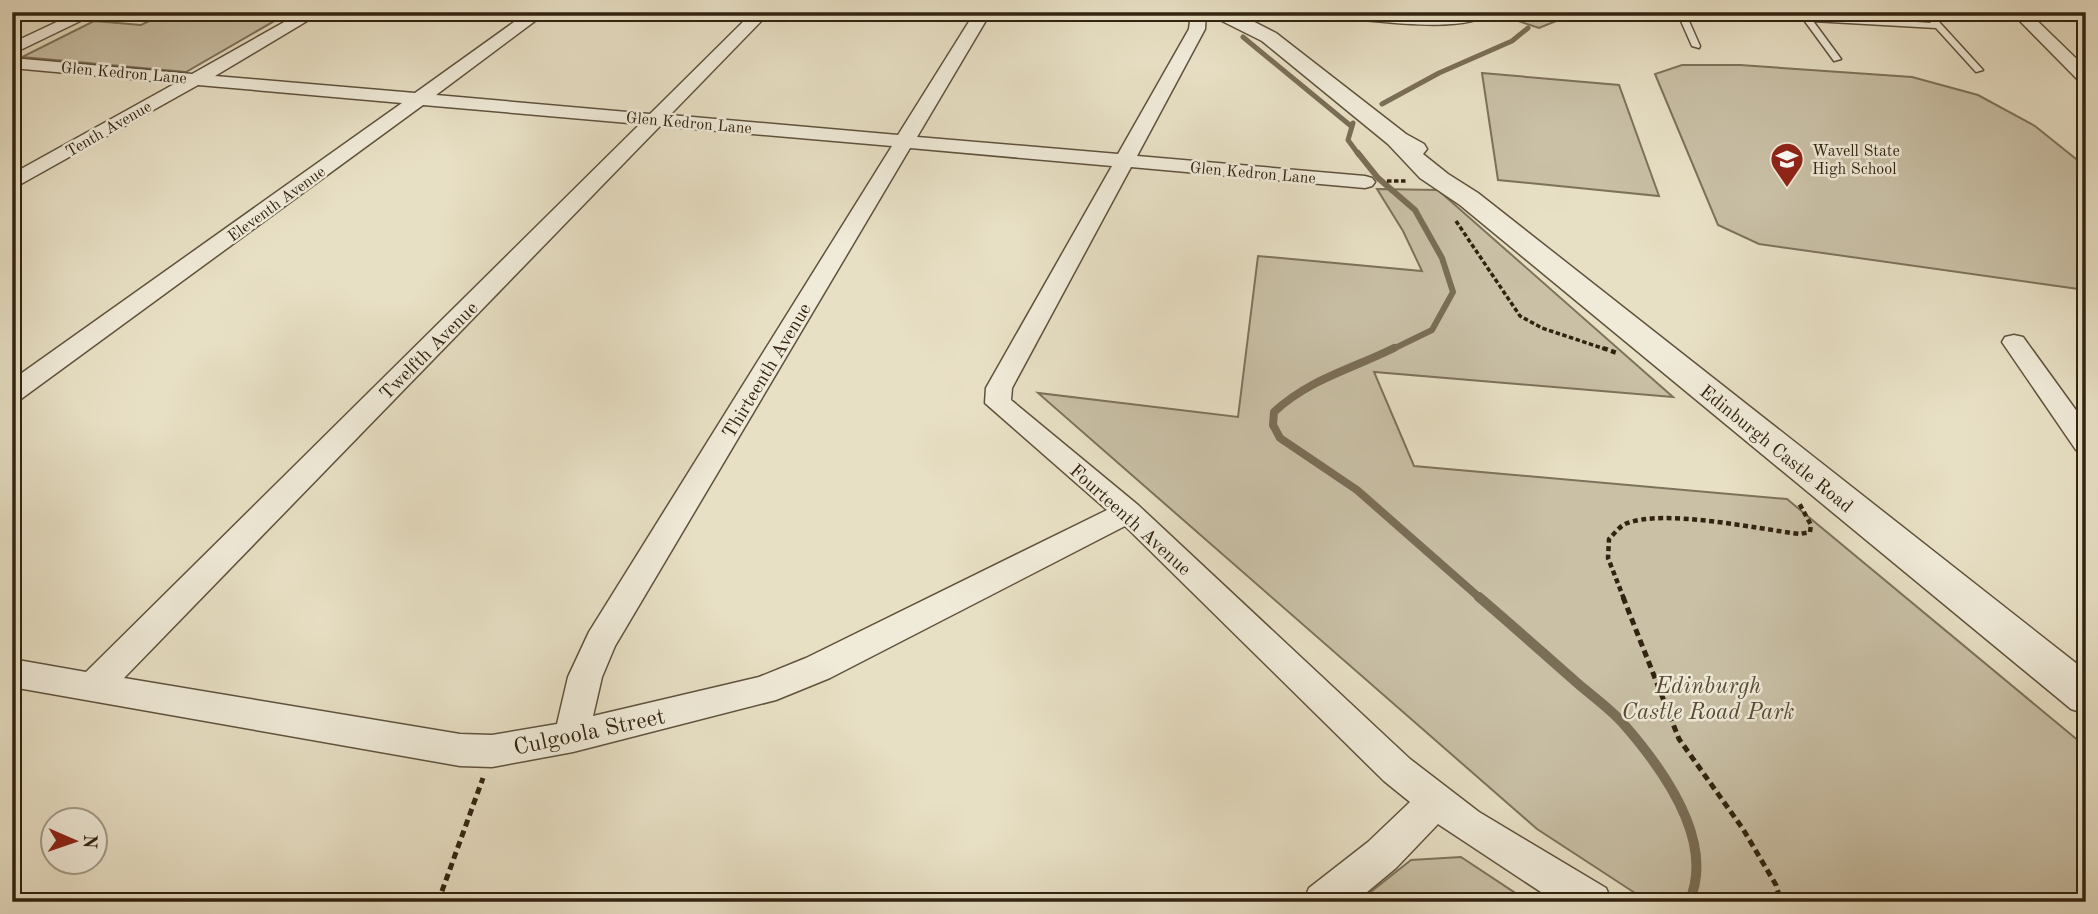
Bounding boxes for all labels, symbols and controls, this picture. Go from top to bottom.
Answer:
street label: Glen Kedron Lane [60,61,187,87]
street label: Tenth Avenue [63,99,155,161]
street label: Glen Kedron Lane [625,111,752,137]
school or university icon: Wavell State High School [1768,140,1806,189]
place label: Wavell State High School [1812,144,1900,178]
street label: Glen Kedron Lane [1189,161,1316,187]
street label: Eleventh Avenue [226,164,329,245]
street label: Twelfth Avenue [377,299,483,405]
street label: Thirteenth Avenue [720,300,816,442]
street label: Edinburgh Castle Road [1695,383,1855,517]
street label: Fourteenth Avenue [1065,462,1194,580]
park label: Edinburgh Castle Road Park [1622,675,1794,724]
street label: Culgoola Street [512,705,667,760]
north arrow [38,806,108,876]
text: N [79,834,98,850]

